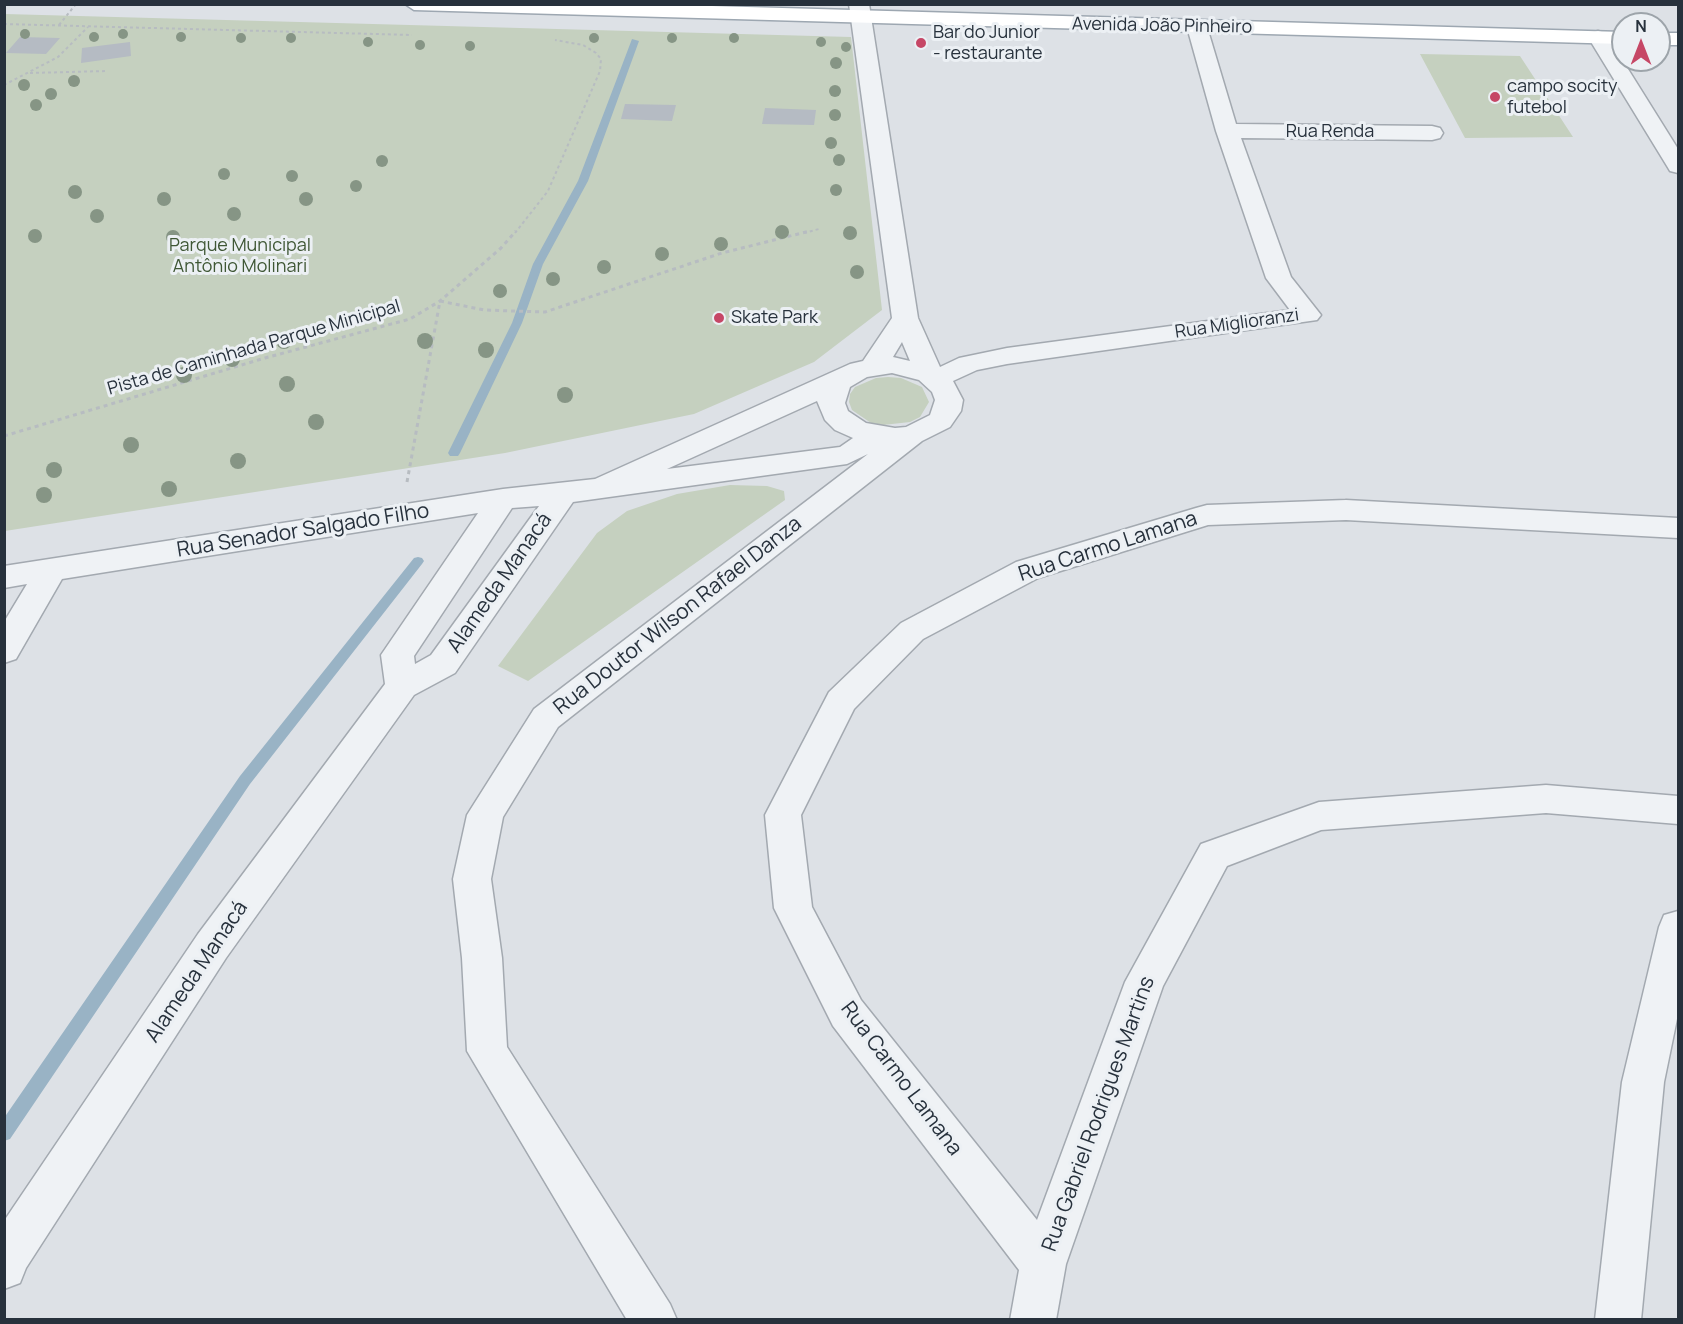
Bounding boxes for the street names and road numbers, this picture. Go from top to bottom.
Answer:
street label: Avenida João Pinheiro [1072,14,1252,38]
street label: Rua Renda [1286,121,1374,143]
street label: Pista de Caminhada Parque Minicipal [105,296,403,400]
street label: Rua Miglioranzi [1173,305,1301,343]
street label: Rua Senador Salgado Filho [175,499,431,563]
street label: Rua Carmo Lamana [1016,506,1200,588]
street label: Alameda Manacá [442,508,558,658]
street label: Rua Doutor Wilson Rafael Danza [549,511,807,721]
street label: Alameda Manacá [140,897,254,1047]
street label: Rua Gabriel Rodrigues Martins [1037,973,1161,1255]
street label: Rua Carmo Lamana [835,997,967,1161]

